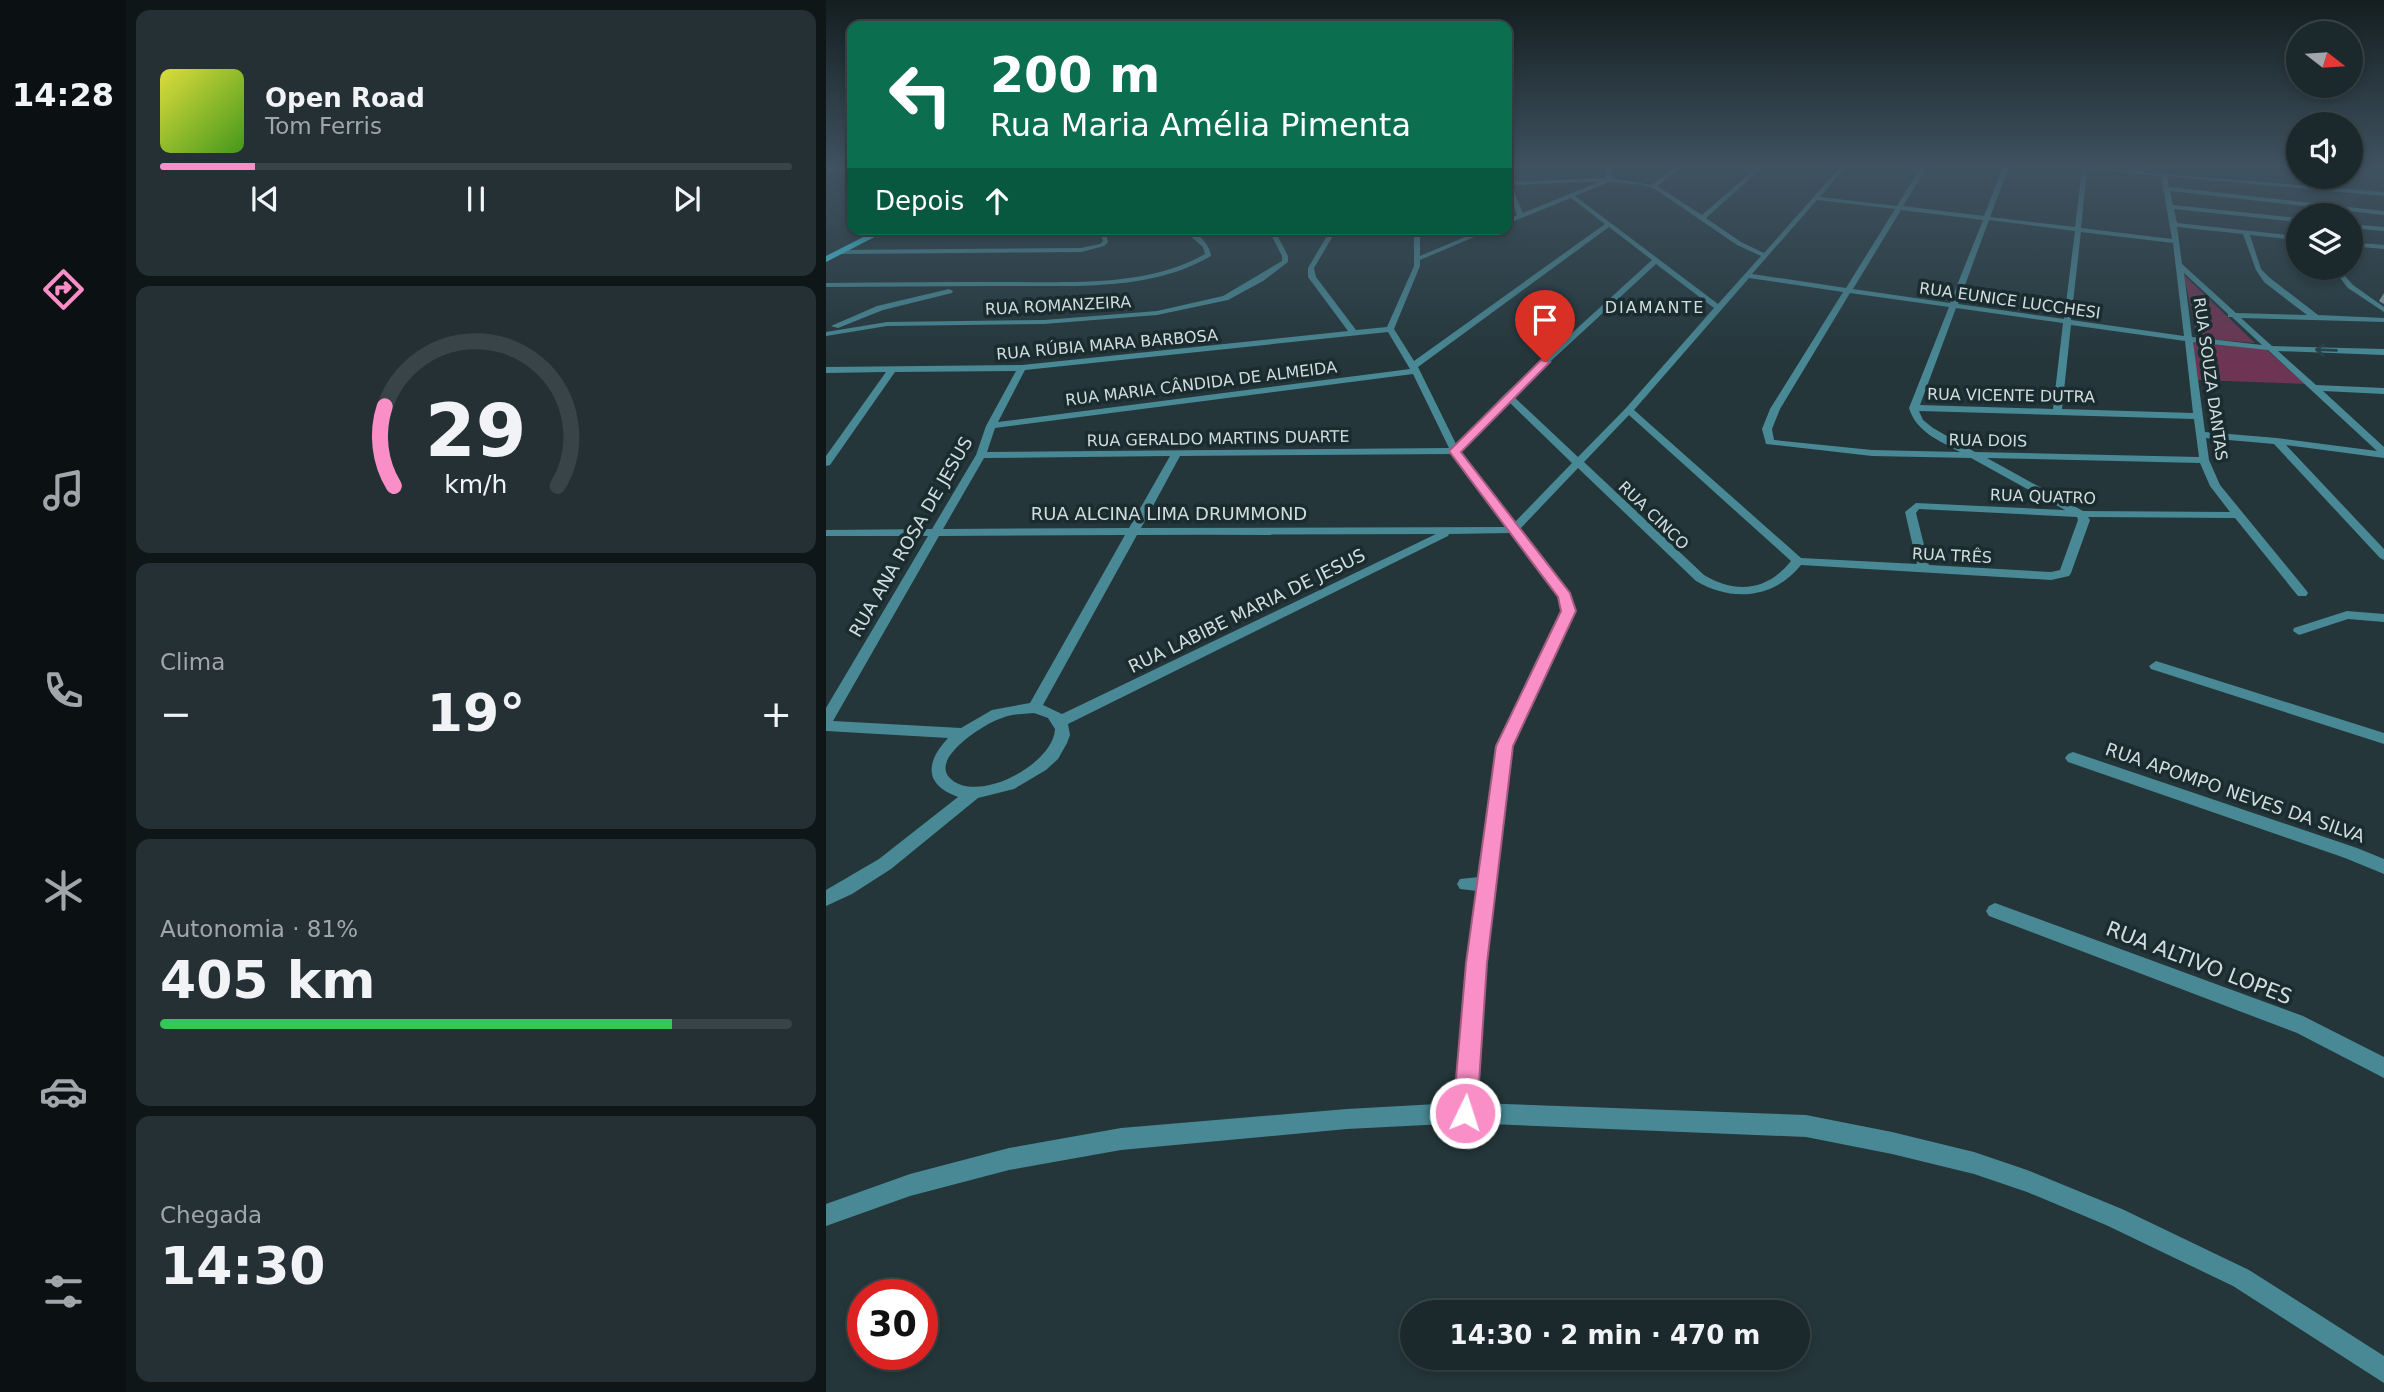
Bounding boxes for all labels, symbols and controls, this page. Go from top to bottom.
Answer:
north arrow [2286,21,2362,98]
map controls [2286,21,2363,280]
text: 200 m [990,47,1160,104]
icon: left [875,49,966,140]
text: 14:28 [12,76,114,114]
text: Open Road [265,83,425,113]
text: Rua Maria Amélia Pimenta [990,106,1411,144]
button: sound [2286,112,2363,189]
text: Tom Ferris [265,113,382,139]
icon: previous [246,180,284,218]
icon: pause [457,180,495,218]
icon: next [668,180,706,218]
icon: ahead [978,182,1016,220]
text: Depois [875,186,964,216]
button: layers [2286,203,2363,280]
icon: directions [39,265,88,314]
street label: RUA EUNICE LUCCHESI [1918,278,2102,323]
pin [1515,290,1575,362]
street label: RUA ROMANZEIRA [984,292,1132,319]
street label: RUA SOUZA DANTAS [2190,296,2231,462]
district label: DIAMANTE [1605,298,1705,317]
icon: arrive [1526,301,1564,339]
street label: RUA RÚBIA MARA BARBOSA [995,325,1219,364]
one-way arrow [2315,343,2338,356]
street label: RUA MARIA CÂNDIDA DE ALMEIDA [1064,357,1338,410]
street label: RUA VICENTE DUTRA [1927,385,2095,406]
text: 29 [425,388,527,473]
street label: RUA GERALDO MARTINS DUARTE [1086,427,1350,450]
street label: RUA DOIS [1949,430,2027,451]
street label: RUA ANA ROSA DE JESUS [845,433,977,641]
icon: music [39,466,88,515]
text: km/h [444,469,508,498]
street label: RUA CINCO [1615,477,1693,554]
street label: RUA QUATRO [1990,485,2096,508]
street label: RUA ALCINA LIMA DRUMMOND [1031,503,1307,524]
street label: RUA LABIBE MARIA DE JESUS [1125,544,1369,677]
street label: RUA TRÊS [1912,544,1992,567]
text: Clima [160,649,225,675]
icon: phone [39,666,88,715]
text: 19° [427,683,525,743]
text: − [160,692,192,736]
text: + [760,692,792,736]
street label: RUA APOMPO NEVES DA SILVA [2103,738,2368,847]
icon: climate [39,866,88,915]
text: Autonomia · 81% [160,916,358,942]
street label: RUA ALTIVO LOPES [2103,916,2295,1010]
text: 405 km [160,950,375,1010]
icon: car [39,1067,88,1116]
position arrow [1428,1076,1502,1150]
text: Chegada [160,1202,262,1228]
text: 14:30 [160,1236,326,1296]
icon: filters [39,1267,88,1316]
speed limit sign: 30 [847,1279,938,1370]
text: 14:30 · 2 min · 470 m [1450,1320,1760,1350]

